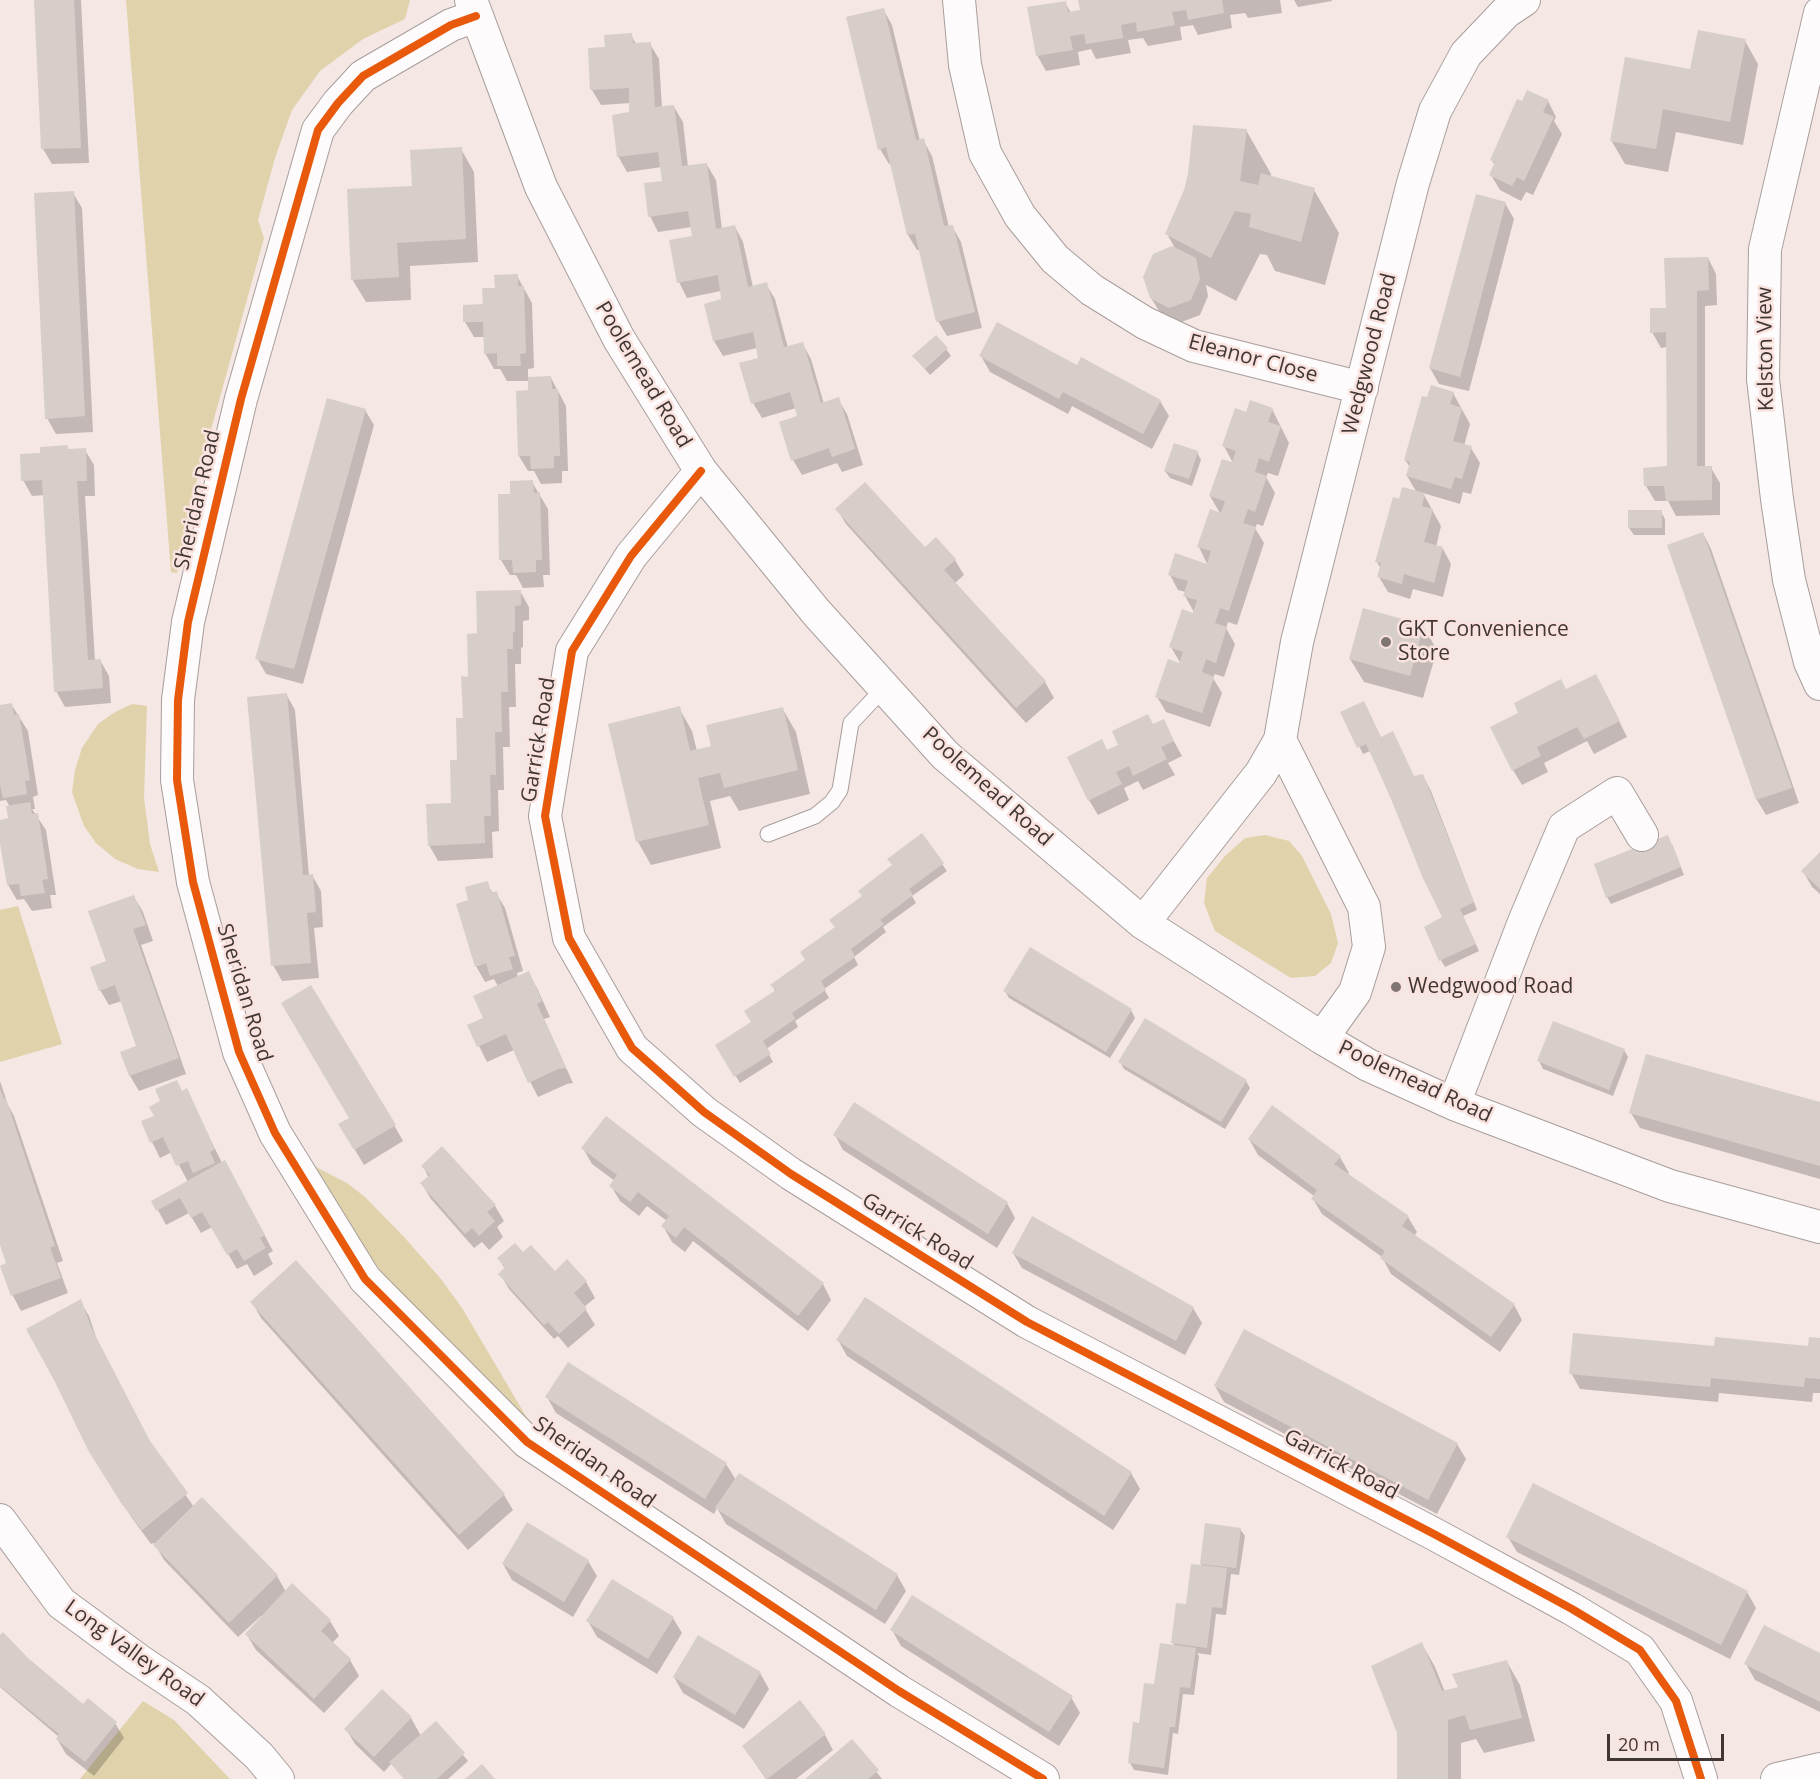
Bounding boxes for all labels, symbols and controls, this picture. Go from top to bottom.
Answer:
street label: Wedgwood Road [1338,271,1402,437]
street label: Kelston View [1752,287,1780,411]
street label: Poolemead Road [589,297,697,453]
street label: Eleanor Close [1186,330,1320,388]
street label: Sheridan Road [170,427,226,573]
place label: GKT Convenience Store [1398,617,1569,667]
marker: GKT Convenience Store [1379,635,1393,649]
street label: Garrick Road [517,676,561,804]
street label: Poolemead Road [917,722,1057,852]
street label: Sheridan Road [211,921,277,1065]
place label: Wedgwood Road [1408,974,1573,1000]
marker: Wedgwood Road [1389,980,1403,994]
street label: Poolemead Road [1334,1035,1496,1129]
street label: Garrick Road [857,1188,977,1276]
street label: Sheridan Road [528,1412,660,1514]
street label: Garrick Road [1279,1424,1403,1506]
street label: Long Valley Road [59,1595,209,1713]
scale bar [1610,1722,1727,1760]
text: 20 m [1618,1732,1660,1756]

